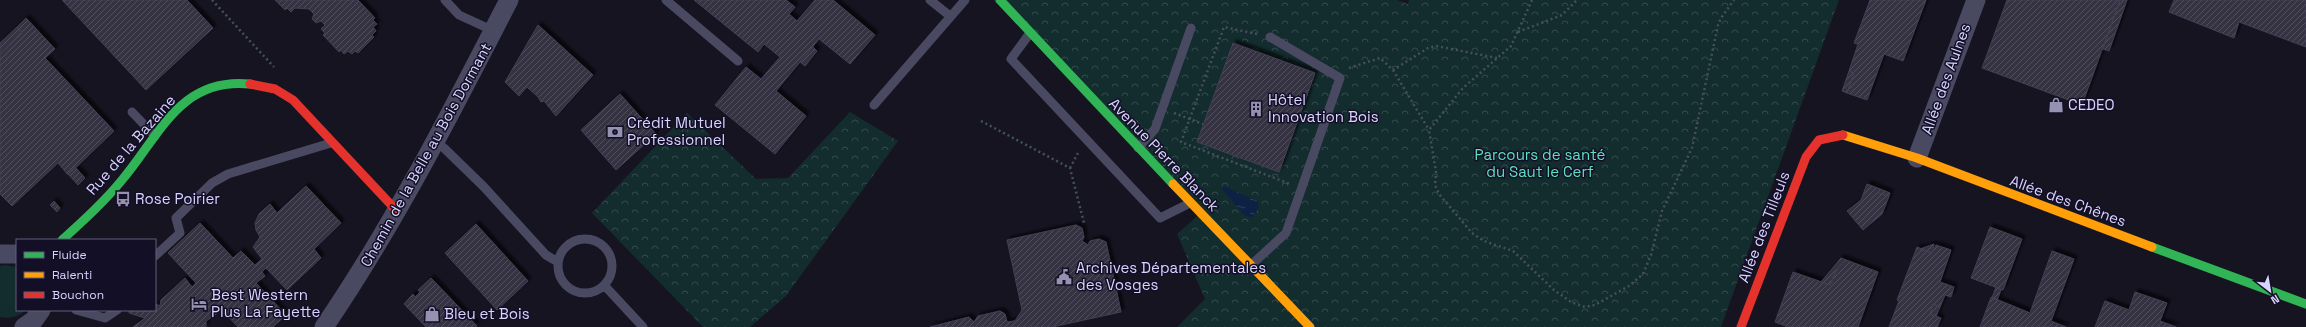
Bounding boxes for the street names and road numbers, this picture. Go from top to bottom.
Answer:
street label: Allée des Aulnes [1917,21,1974,137]
street label: Chemin de la Belle au Bois Dormant [356,39,495,270]
street label: Rue de la Bazaine [82,91,179,199]
street label: Avenue Pierre Blanck [1105,94,1224,215]
street label: Allée des Tilleuls [1734,168,1794,285]
street label: Allée des Chênes [2007,171,2129,230]

